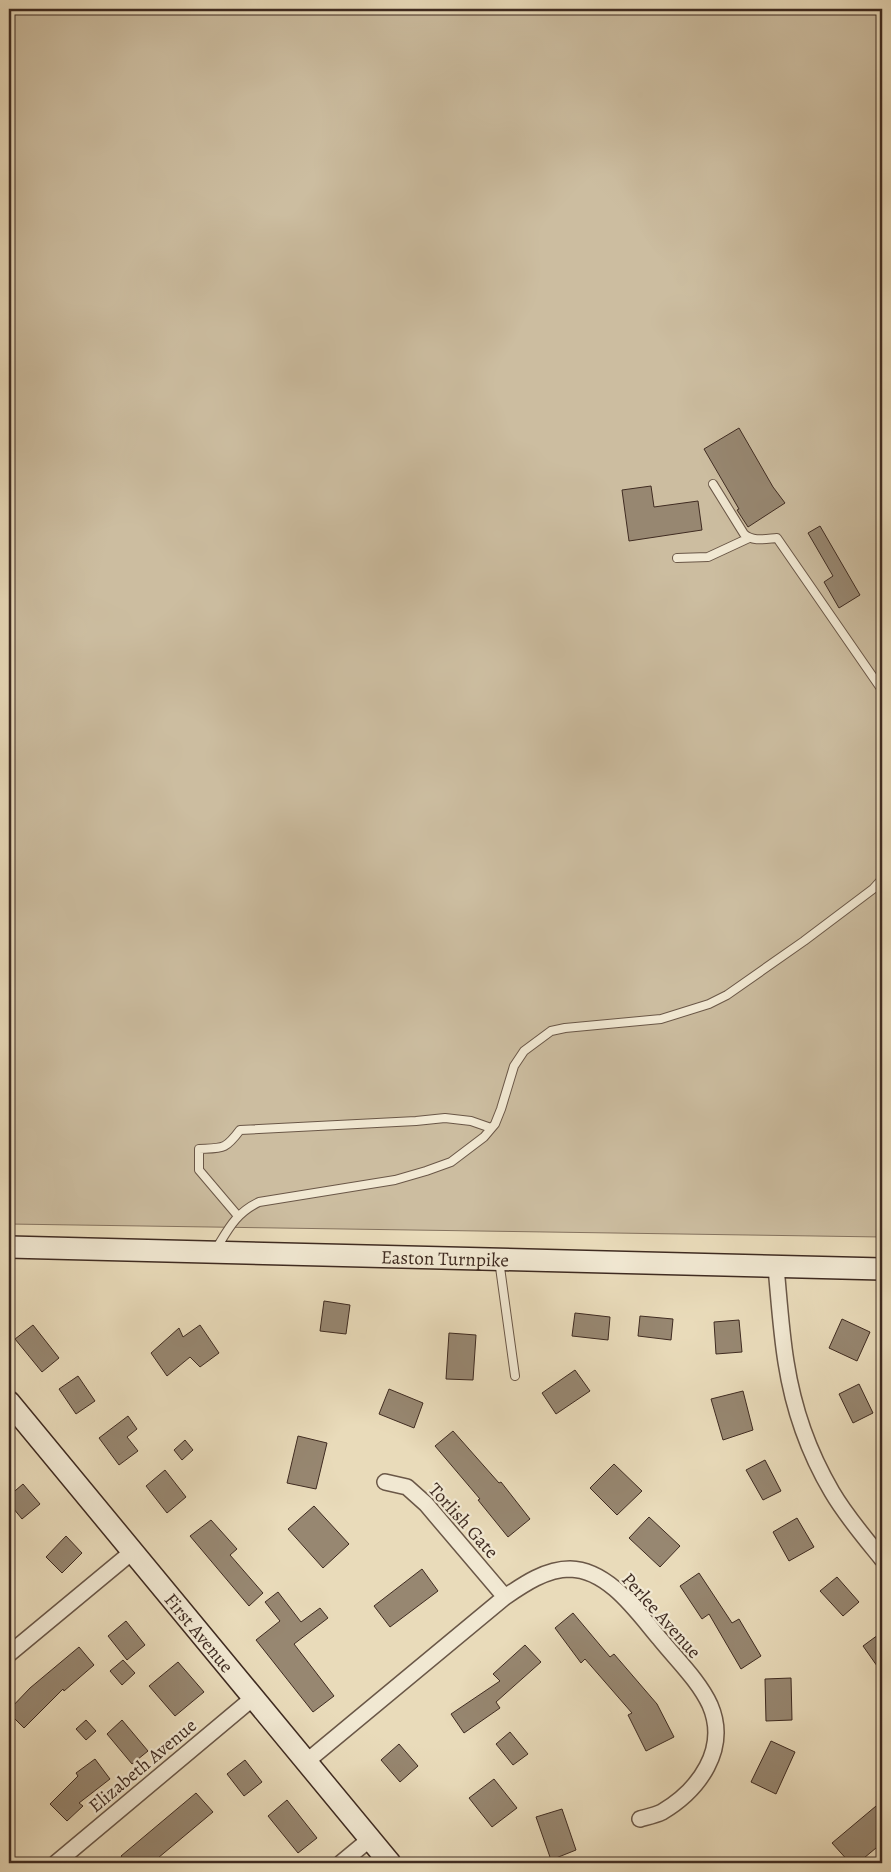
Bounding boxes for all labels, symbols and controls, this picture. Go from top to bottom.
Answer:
street label: Easton Turnpike [380,1244,509,1274]
street label: Torlish Gate [422,1477,504,1564]
street label: Perlee Avenue [616,1567,707,1664]
street label: First Avenue [158,1588,239,1679]
street label: Elizabeth Avenue [83,1713,202,1819]

